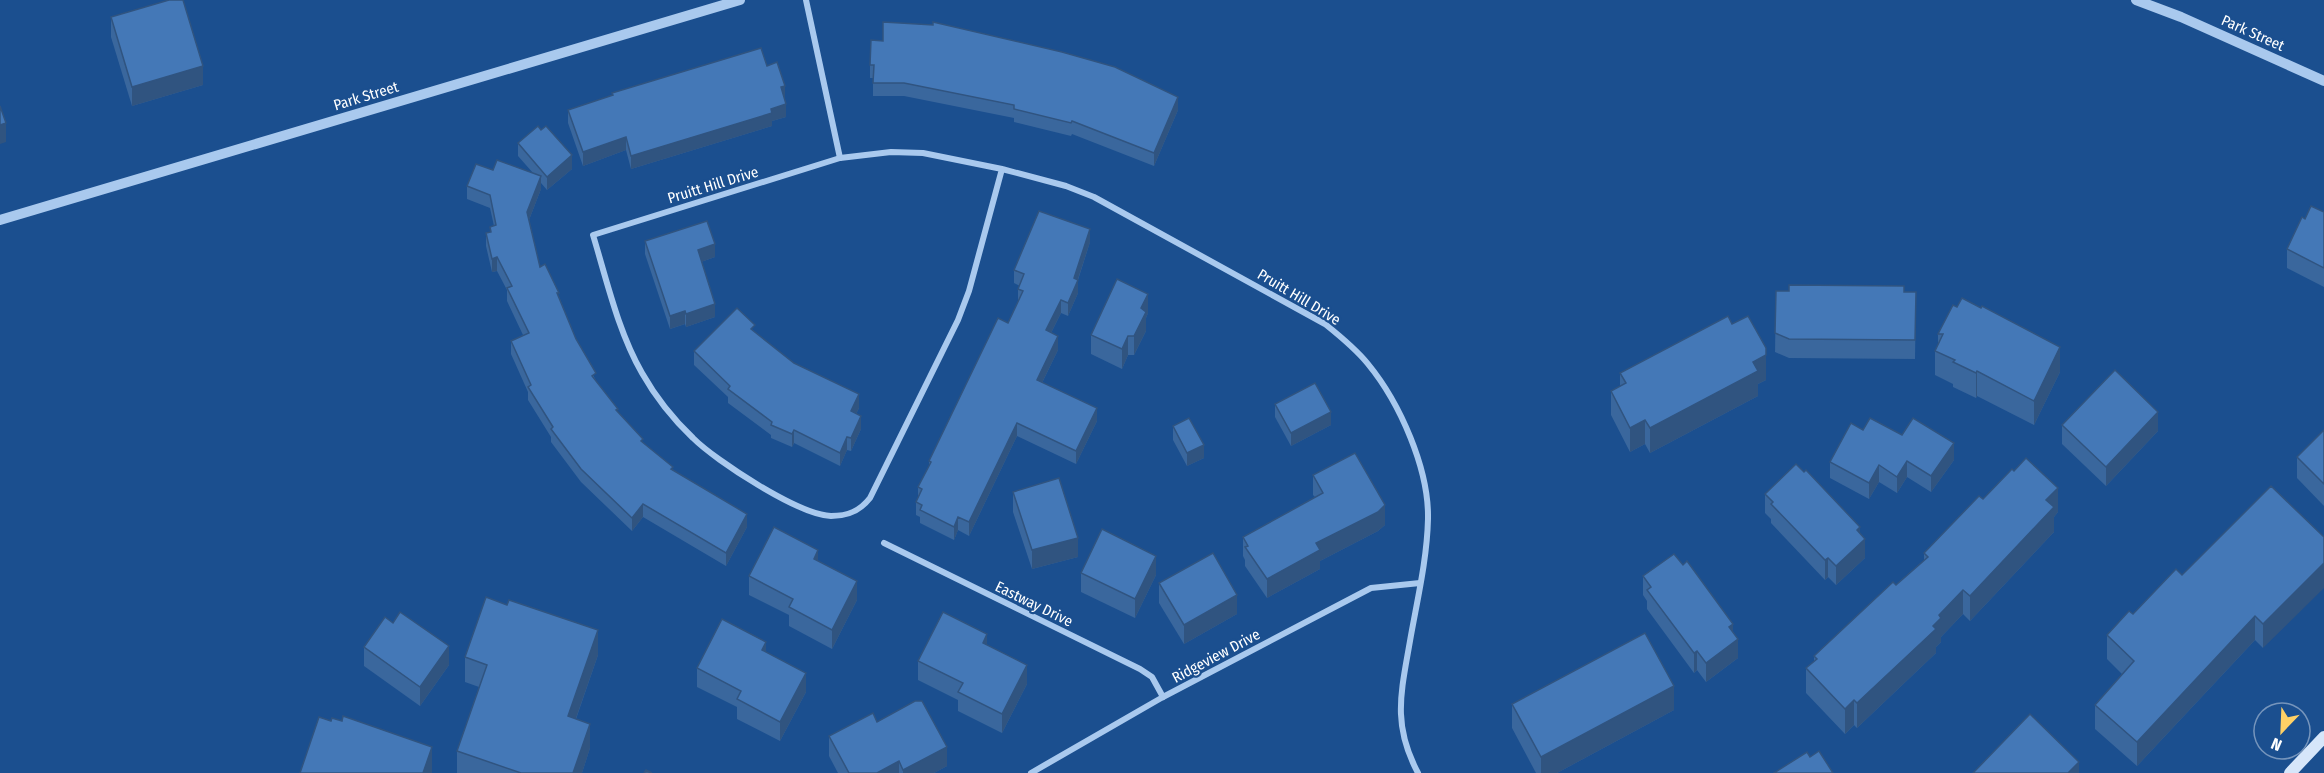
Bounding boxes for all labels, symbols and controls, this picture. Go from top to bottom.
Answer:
street label: Park Street [2219,11,2287,55]
street label: Park Street [331,78,401,114]
street label: Pruitt Hill Drive [666,163,760,207]
street label: Pruitt Hill Drive [1254,265,1344,329]
street label: Eastway Drive [992,577,1076,631]
street label: Ridgeview Drive [1169,625,1263,687]
north arrow [2252,701,2312,761]
text: N [2268,734,2284,755]

